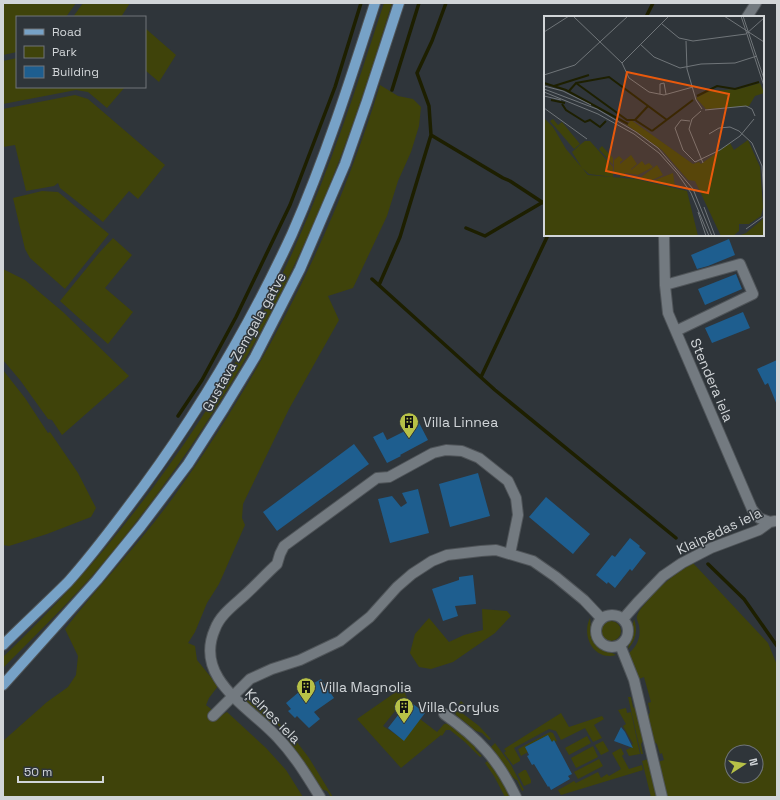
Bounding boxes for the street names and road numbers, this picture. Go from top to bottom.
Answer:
street label: Gustava Zemgala gatve [198,269,290,415]
street label: Stendera iela [686,336,738,424]
street label: Klaipēdas iela [674,503,764,559]
street label: Ķelnes iela [242,685,304,747]

